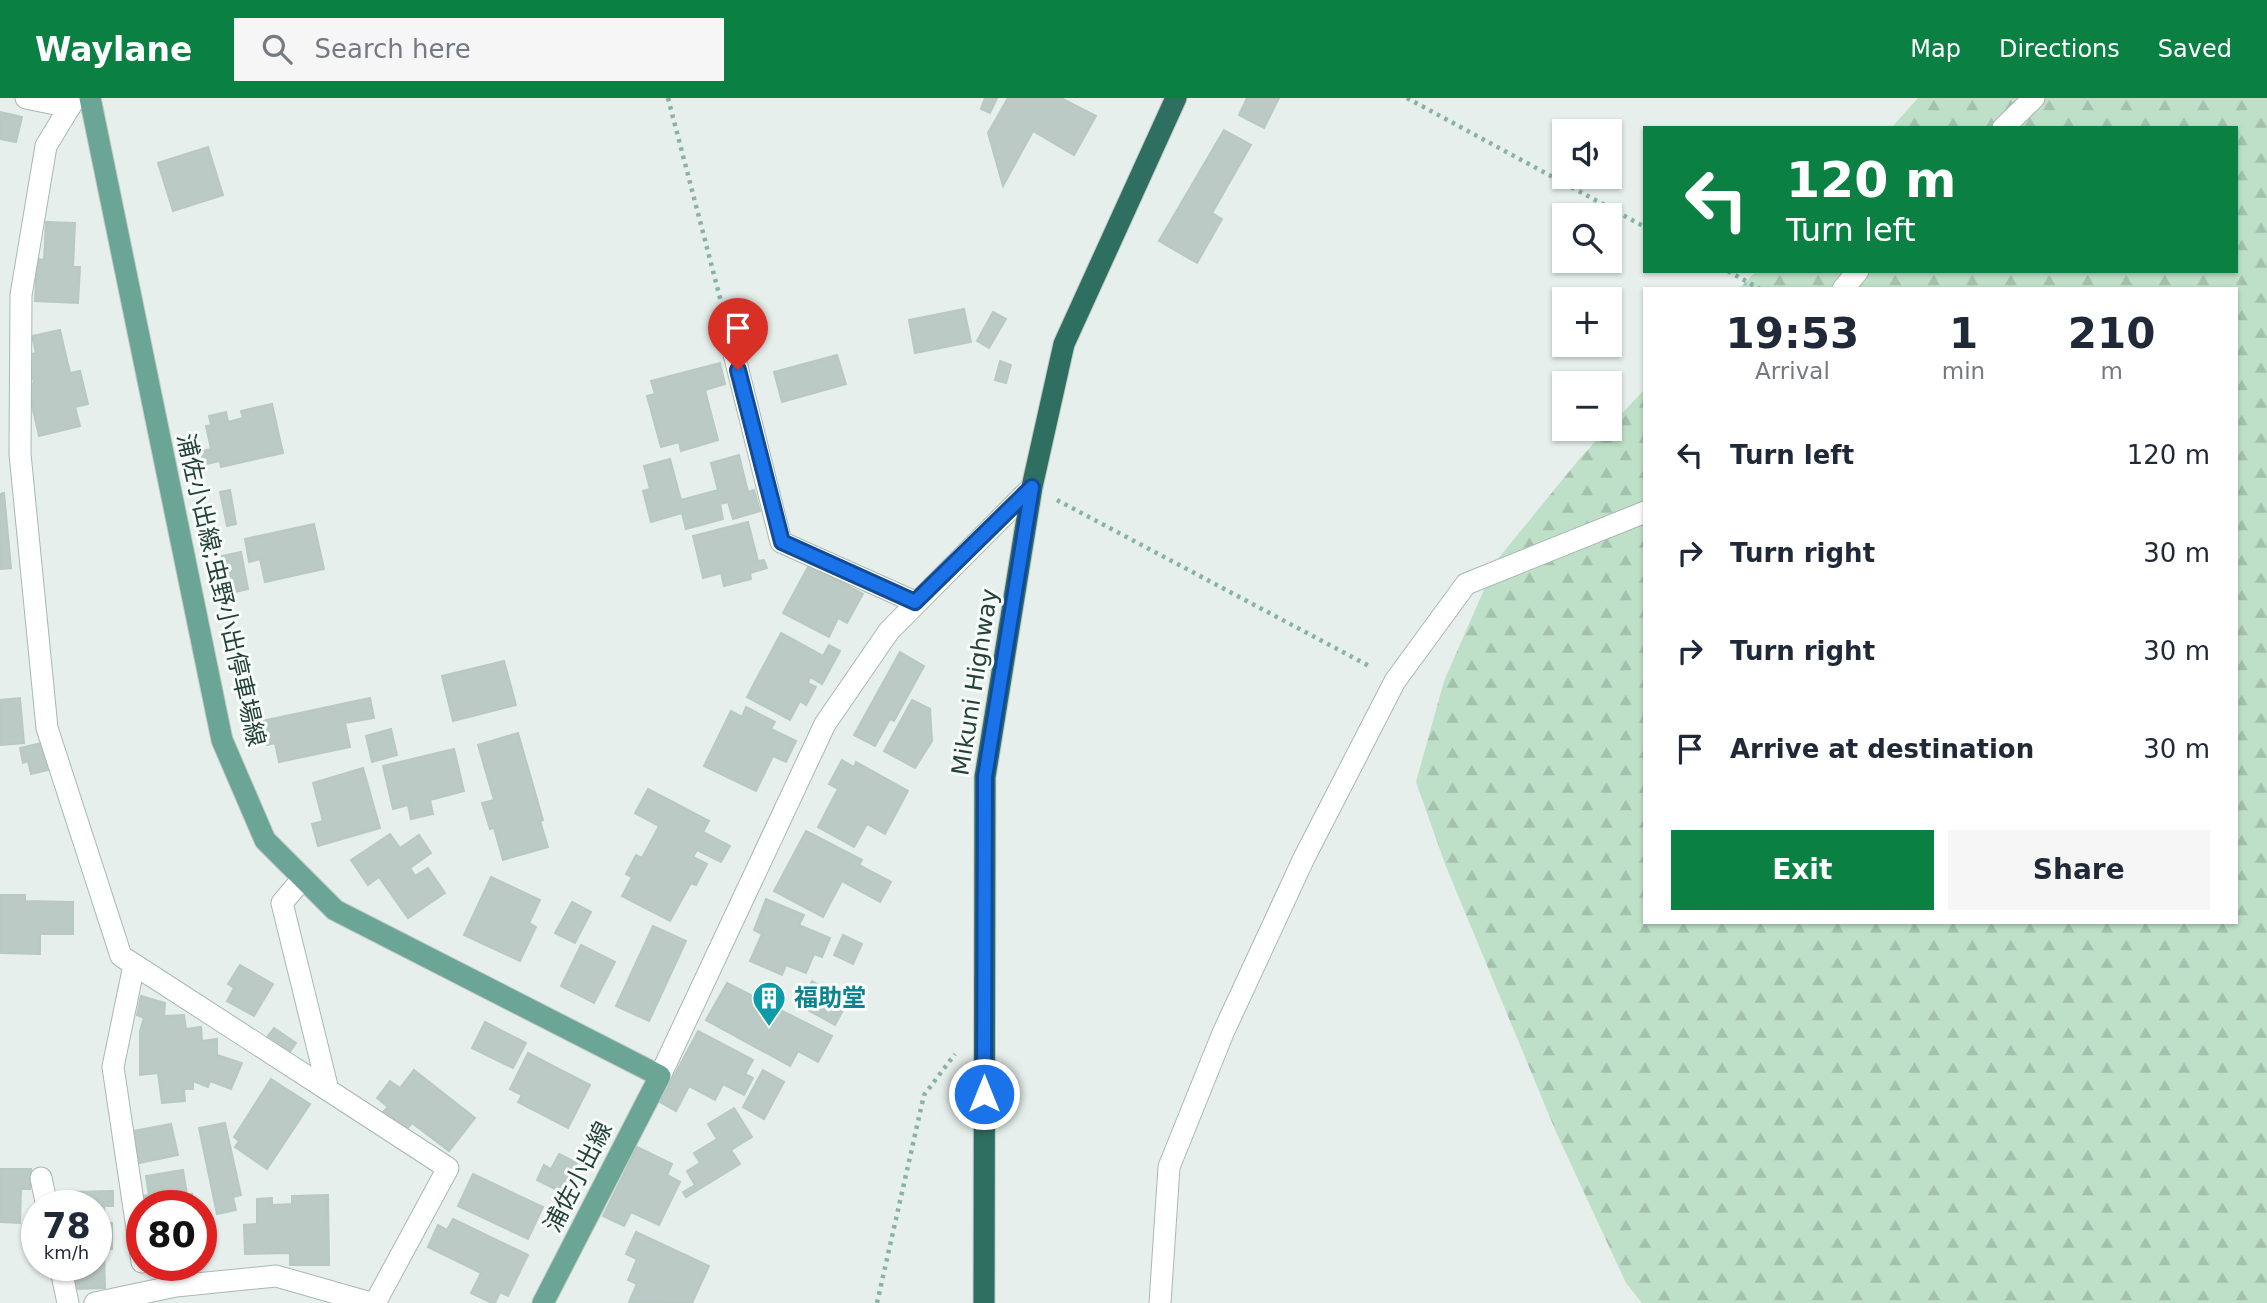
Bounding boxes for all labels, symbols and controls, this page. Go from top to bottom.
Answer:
search box [234,18,724,81]
text: Waylane [35,30,192,69]
icon: search [258,30,296,68]
text: Search here [314,34,471,64]
text: Map [1910,35,1961,63]
text: Directions [1999,35,2120,63]
text: Saved [2158,35,2232,63]
map controls [1552,119,1622,441]
button: sound [1552,119,1622,189]
text: 120 m [1786,152,1956,209]
icon: left [1671,154,1762,245]
button: search [1552,203,1622,273]
text: Turn left [1786,211,1916,249]
button: + [1552,287,1622,357]
pin [708,298,768,370]
icon: arrive [719,309,757,347]
text: 19:53 [1726,309,1859,358]
text: 1 [1949,309,1978,358]
text: 210 [2068,309,2155,358]
text: Arrival [1755,358,1830,384]
text: min [1942,358,1985,384]
text: m [2100,358,2123,384]
button: − [1552,371,1622,441]
street label: 浦佐小出線;虫野小出停車場線 [171,431,271,749]
icon: left [1671,436,1709,474]
text: Turn left [1730,440,1854,470]
text: 120 m [2127,440,2210,470]
icon: right [1671,534,1709,572]
text: Turn right [1730,538,1875,568]
text: 30 m [2143,538,2210,568]
street label: Mikuni Highway [946,586,1004,778]
icon: right [1671,632,1709,670]
text: Turn right [1730,636,1875,666]
text: 30 m [2143,636,2210,666]
icon: arrive [1671,730,1709,768]
text: Arrive at destination [1730,734,2034,764]
text: 30 m [2143,734,2210,764]
button: Exit [1671,830,1934,910]
button: Share [1948,830,2210,910]
building icon: 福助堂 [750,979,788,1028]
place label: 福助堂 [794,984,866,1012]
position arrow [947,1057,1021,1131]
street label: 浦佐小出線 [538,1117,618,1237]
speed limit sign: 80 [126,1190,217,1281]
text: 78 [42,1206,91,1246]
text: km/h [44,1242,89,1263]

